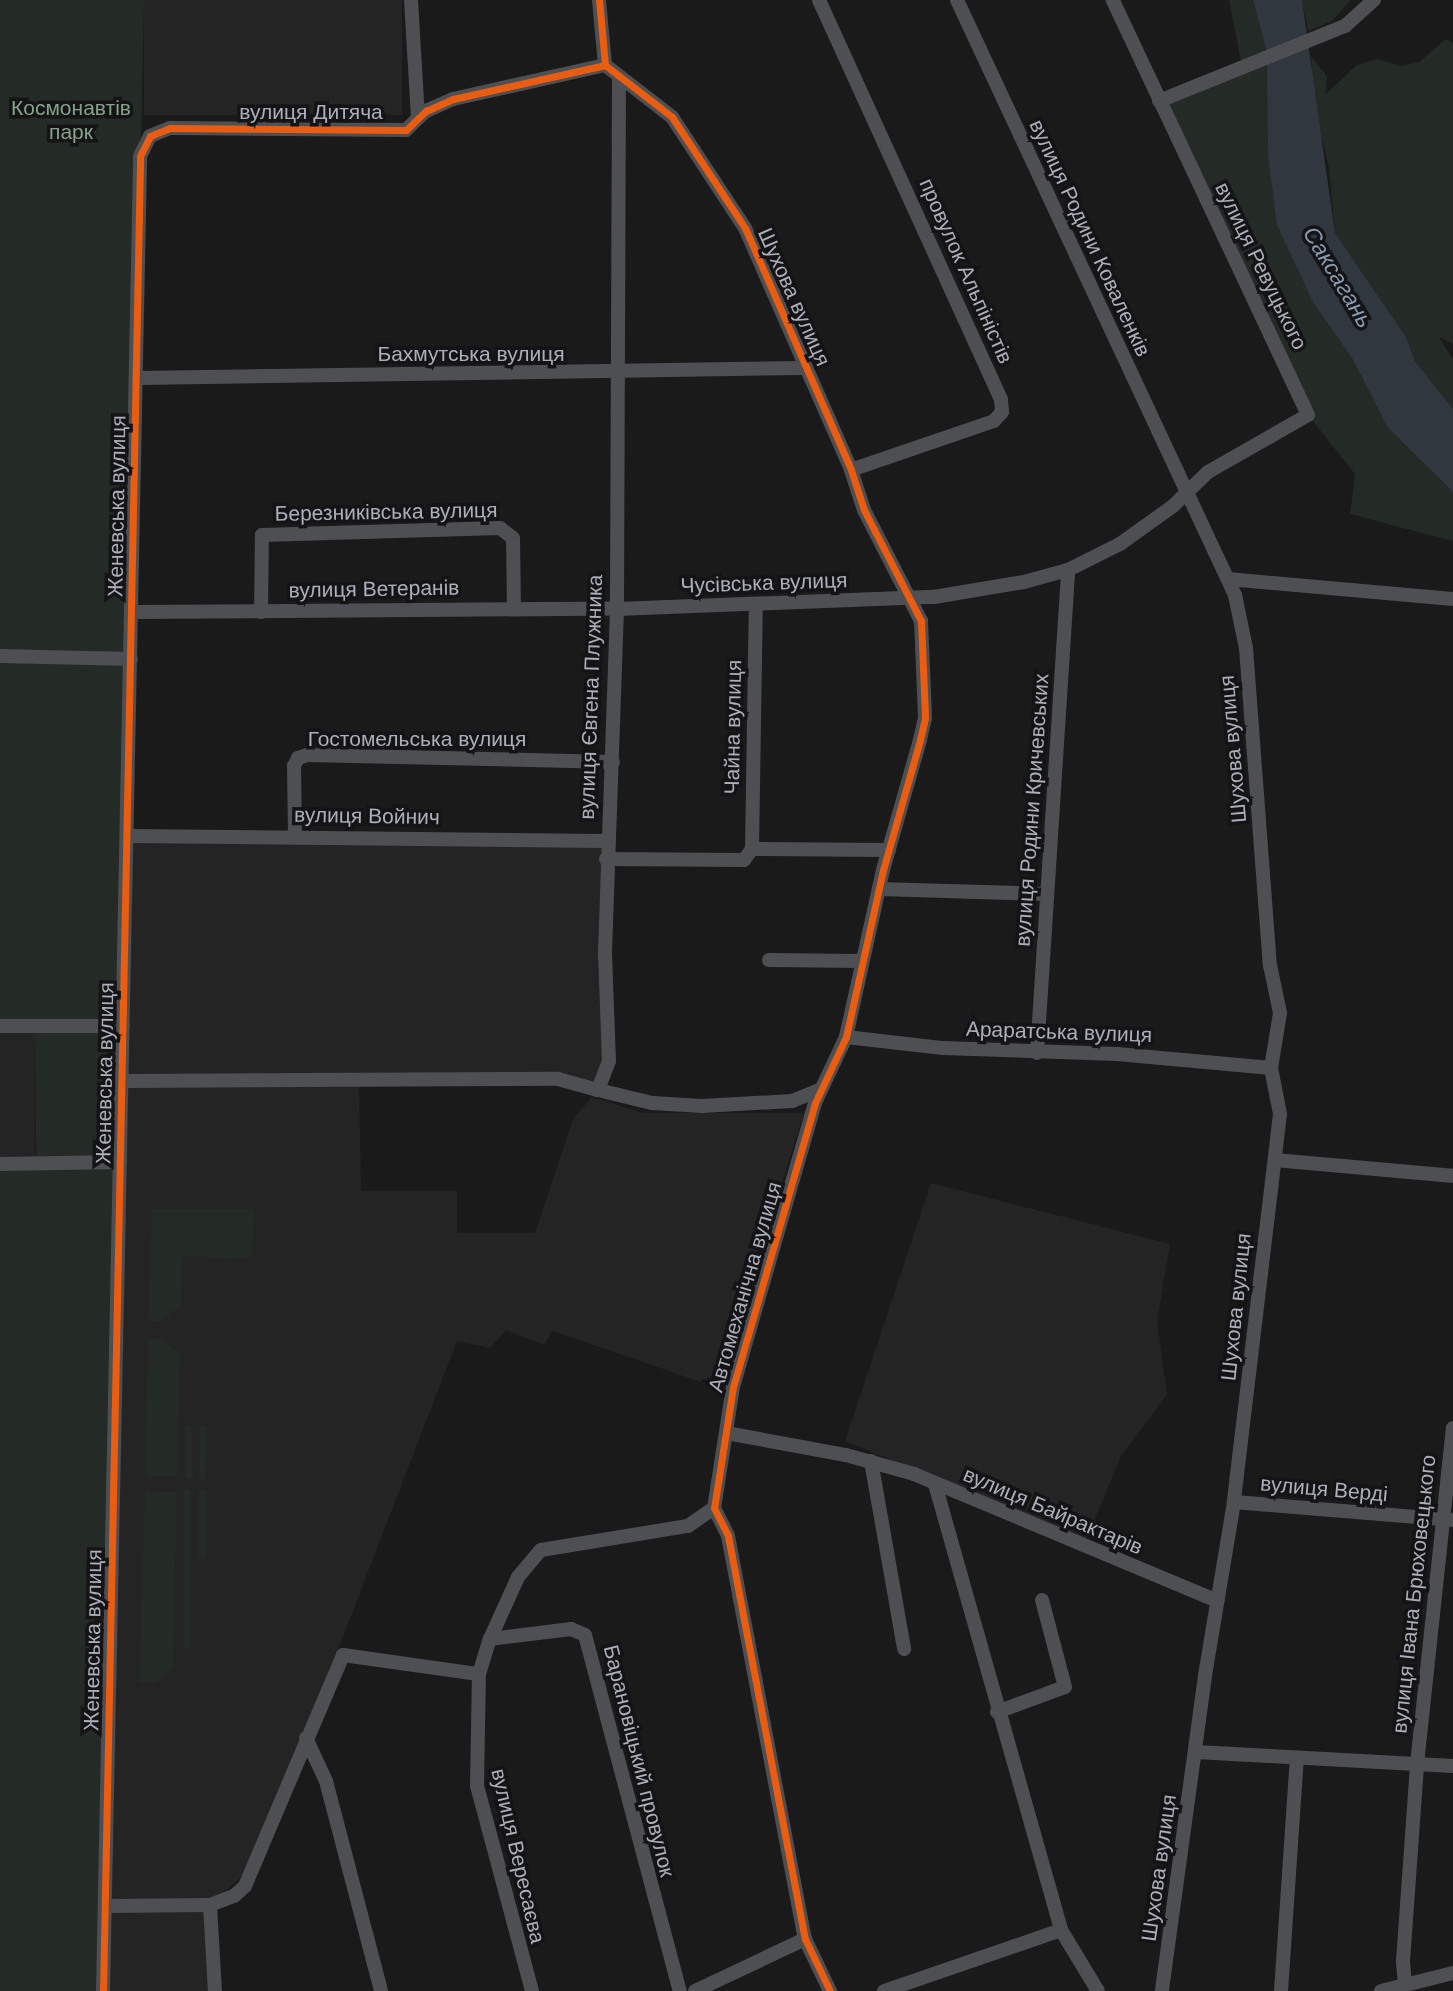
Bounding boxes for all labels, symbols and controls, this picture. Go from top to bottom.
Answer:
park label: Космонавтів парк [11,95,131,145]
street label: вулиця Дитяча [239,99,383,125]
street label: вулиця Родини Коваленків [1024,116,1156,360]
street label: провулок Альпіністів [914,174,1018,368]
street label: вулиця Ревуцького [1210,178,1312,354]
water label: Саксагань [1297,221,1379,333]
street label: Шухова вулиця [752,224,836,370]
street label: Бахмутська вулиця [377,341,565,367]
street label: Женевська вулиця [103,415,131,597]
street label: Березниківська вулиця [274,497,498,527]
street label: Чусівська вулиця [680,567,848,599]
street label: вулиця Євгена Плужника [574,574,608,820]
street label: вулиця Ветеранів [288,575,460,603]
street label: Чайна вулиця [719,659,747,795]
street label: вулиця Родини Кричевських [1010,673,1054,947]
street label: Шухова вулиця [1214,674,1252,824]
street label: Гостомельська вулиця [308,726,526,752]
street label: вулиця Войнич [294,802,440,830]
street label: Женевська вулиця [91,982,119,1164]
street label: Араратська вулиця [965,1016,1153,1048]
street label: Автомеханічна вулиця [703,1179,787,1395]
street label: Шухова вулиця [1216,1232,1256,1382]
street label: вулиця Івана Брюховецького [1387,1453,1441,1735]
street label: вулиця Байрактарів [959,1462,1147,1560]
street label: вулиця Верді [1259,1471,1389,1507]
street label: Женевська вулиця [79,1549,107,1731]
street label: Барановіцький провулок [598,1642,680,1880]
street label: вулиця Вересаєва [486,1766,550,1946]
street label: Шухова вулиця [1136,1793,1182,1943]

